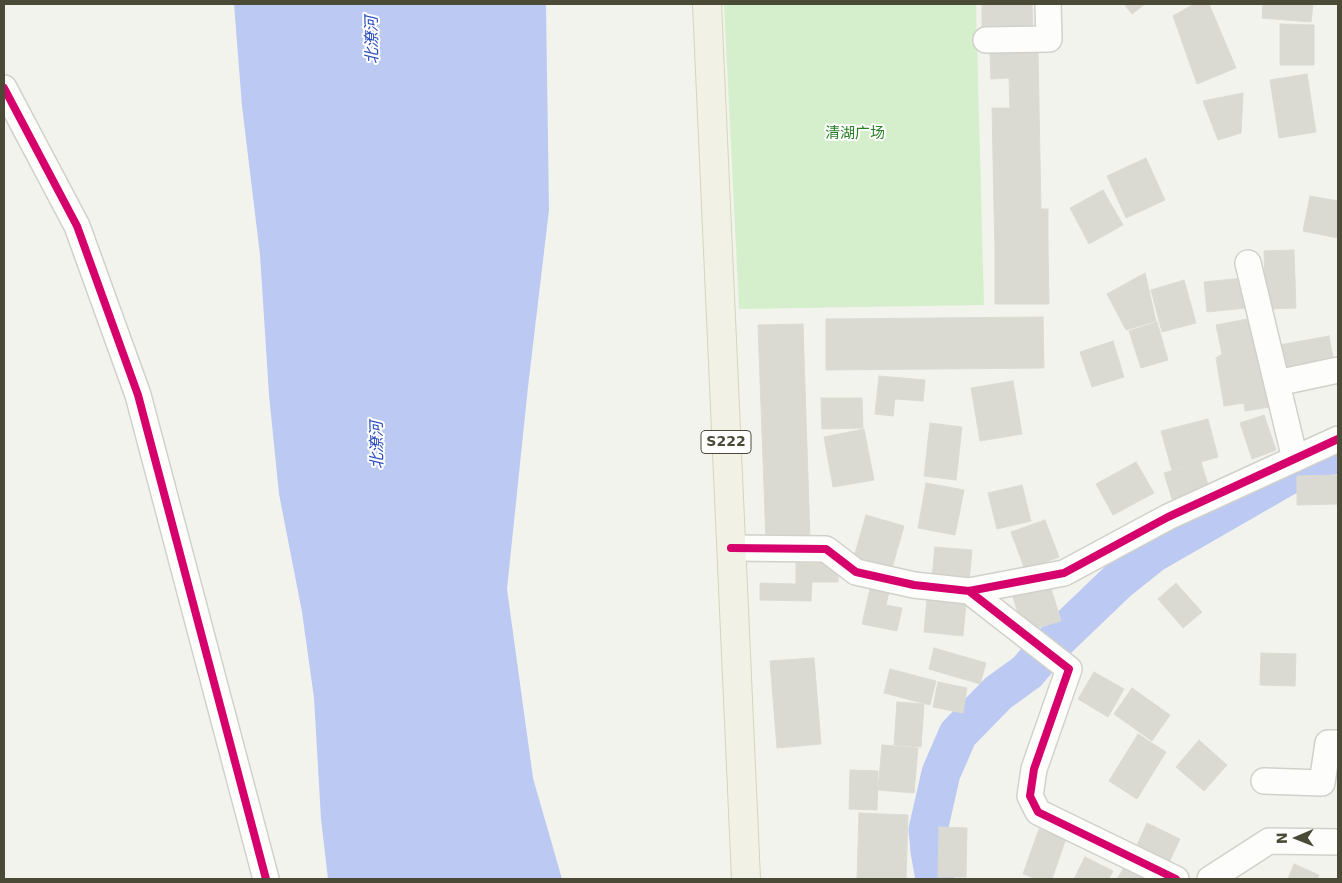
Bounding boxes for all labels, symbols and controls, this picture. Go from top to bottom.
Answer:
water label: 北潦河 [363,16,383,64]
park label: 清湖广场 [825,125,885,143]
water label: 北潦河 [368,421,388,469]
road number: S222 [701,431,751,454]
north arrow [1272,813,1322,863]
text: N [1274,832,1290,844]

